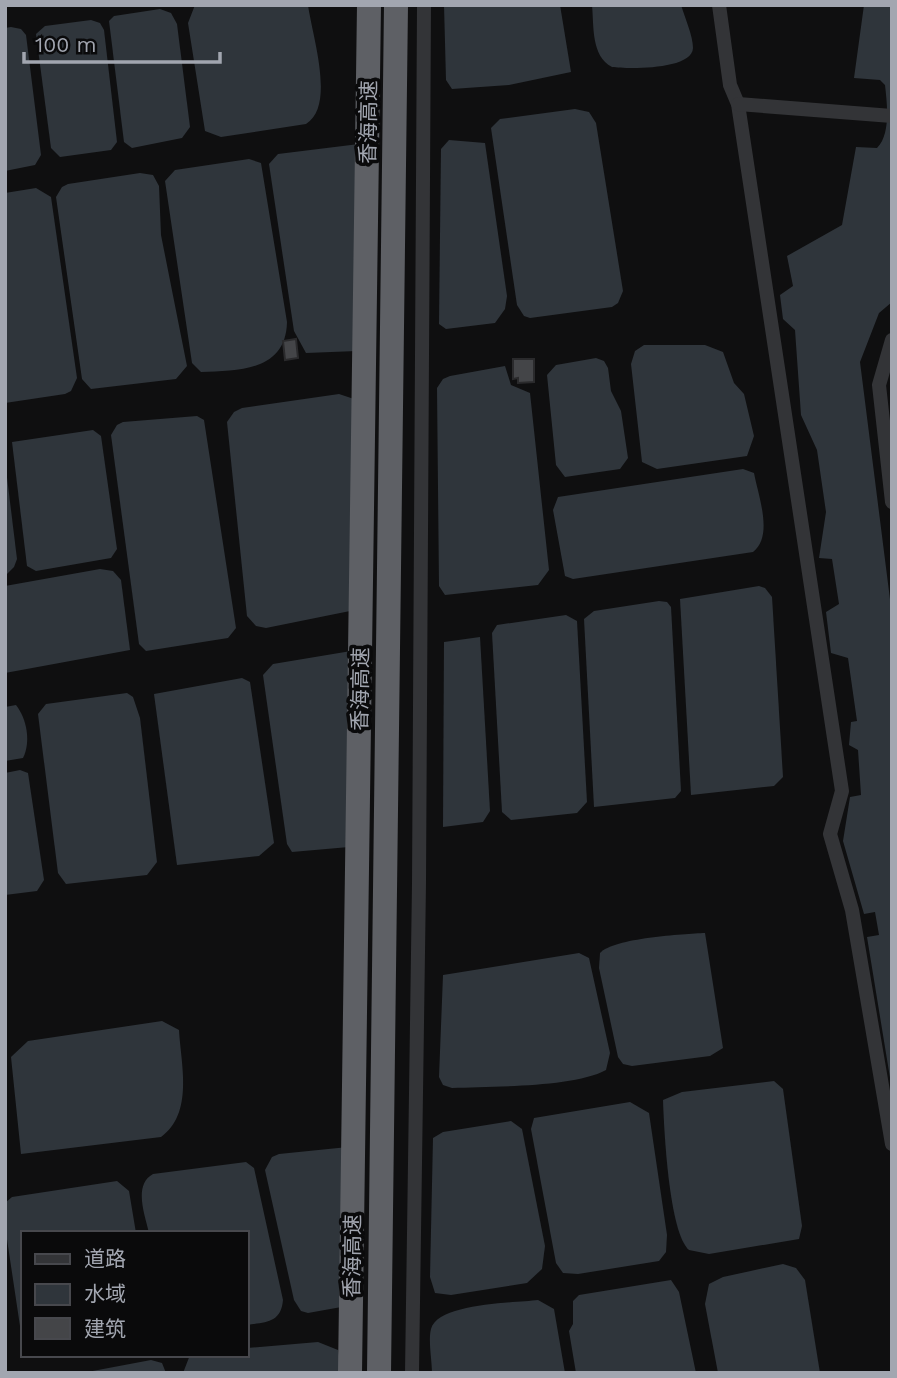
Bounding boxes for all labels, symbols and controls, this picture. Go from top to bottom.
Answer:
scale bar [24,21,220,65]
text: 100 m [35,32,97,57]
street label: 香海高速 [355,80,381,164]
street label: 香海高速 [347,647,373,731]
street label: 香海高速 [339,1214,365,1298]
legend [21,1231,248,1357]
text: 道路 [84,1246,126,1271]
text: 水域 [84,1281,126,1306]
text: 建筑 [84,1316,126,1341]

